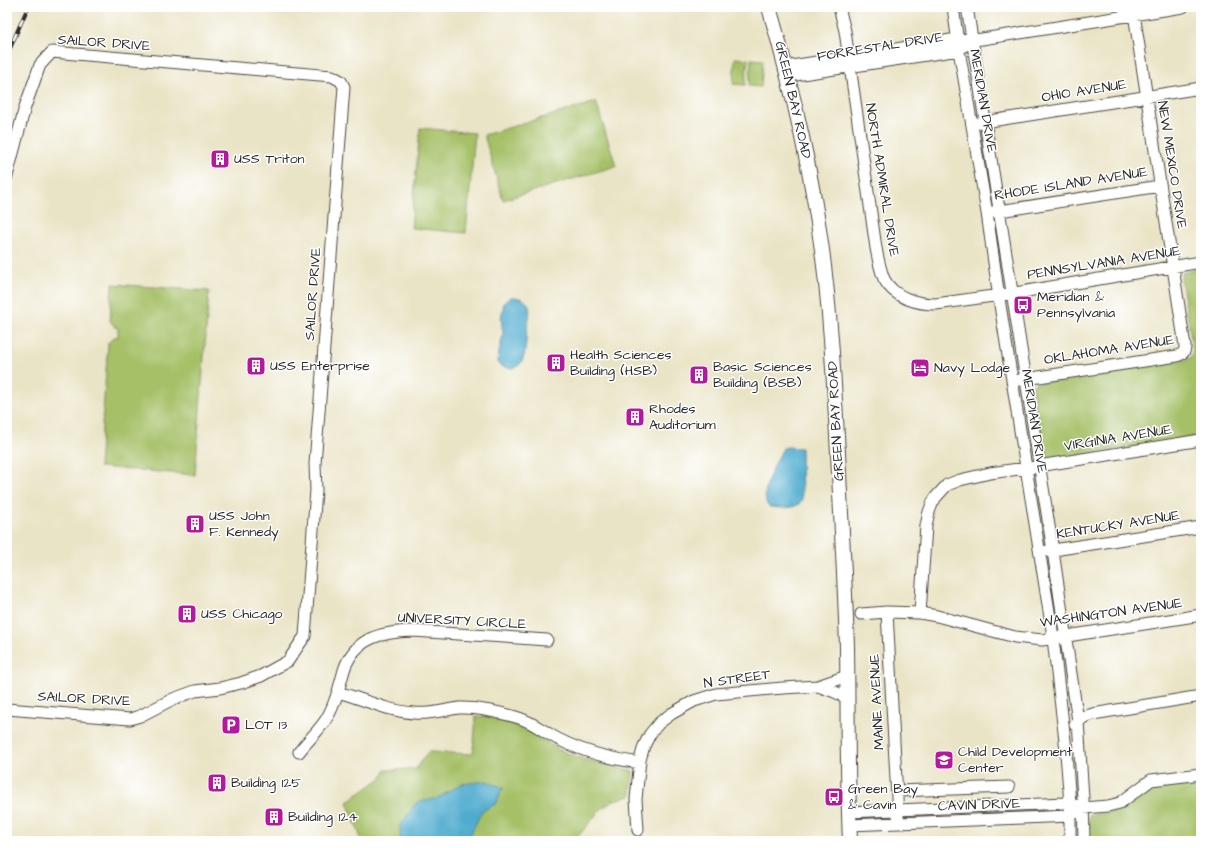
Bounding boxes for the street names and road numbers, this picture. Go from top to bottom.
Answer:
street label: FORRESTAL DRIVE [815,27,945,67]
street label: SAILOR DRIVE [57,30,152,56]
street label: GREEN BAY ROAD [770,39,816,161]
street label: MERIDIAN DRIVE [964,48,1002,155]
street label: OHIO AVENUE [1040,74,1129,108]
street label: NEW MEXICO DRIVE [1152,100,1192,231]
street label: NORTH ADMIRAL DRIVE [860,102,904,259]
street label: RHODE ISLAND AVENUE [993,162,1150,206]
street label: PENNSYLVANIA AVENUE [1026,241,1183,285]
street label: SAILOR DRIVE [300,246,326,341]
street label: OKLAHOMA AVENUE [1043,330,1176,370]
street label: GREEN BAY ROAD [823,361,849,481]
street label: MERIDIAN DRIVE [1016,368,1052,475]
street label: VIRGINIA AVENUE [1063,419,1174,456]
street label: KENTUCKY AVENUE [1055,505,1182,545]
street label: WASHINGTON AVENUE [1038,593,1184,633]
street label: UNIVERSITY CIRCLE [397,608,527,634]
street label: MAINE AVENUE [864,653,890,751]
street label: N STREET [702,664,772,694]
street label: SAILOR DRIVE [37,687,132,711]
street label: CAVIN DRIVE [937,794,1021,816]

